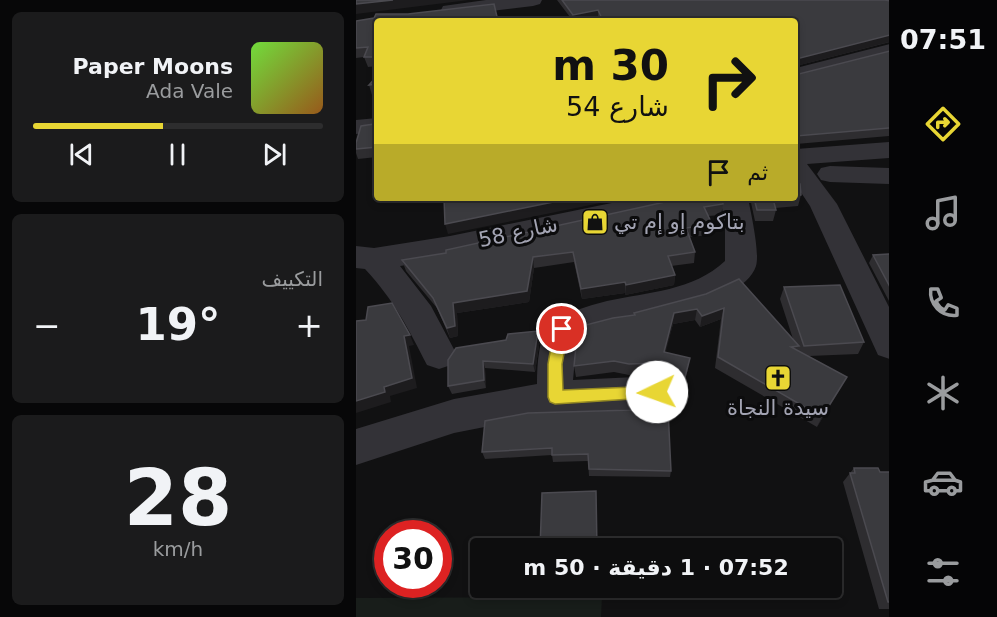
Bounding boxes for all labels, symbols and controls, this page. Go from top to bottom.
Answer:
text: 07:51 [900,24,986,55]
text: 30 m [552,41,669,90]
icon: right [690,42,768,120]
text: Paper Moons [73,54,233,79]
text: Ada Vale [146,79,233,103]
text: شارع 54 [566,91,669,122]
icon: directions [922,103,964,145]
icon: previous [65,138,98,171]
icon: pause [161,138,194,171]
icon: next [258,138,291,171]
icon: arrive [702,156,735,189]
text: ثم [747,160,768,185]
icon: music [922,192,964,234]
shop icon: بتاكوم إو إم تي [580,207,610,237]
place label: بتاكوم إو إم تي [614,210,745,235]
street label: شارع 58 [476,212,560,252]
text: التكييف [261,267,323,291]
icon: phone [922,282,964,324]
text: 19° [135,298,221,351]
pin [536,303,587,354]
text: − [33,306,61,345]
text: + [295,306,323,345]
icon: arrive [545,312,578,345]
position arrow [625,360,689,424]
church icon: سيدة النجاة [763,363,793,393]
icon: climate [922,372,964,414]
place label: سيدة النجاة [727,396,829,420]
text: 28 [124,453,232,543]
icon: car [922,461,964,503]
speed limit sign: 30 [374,520,452,598]
text: km/h [153,537,203,561]
icon: filters [922,551,964,593]
text: 07:52 · 1 دقيقة · 50 m [523,555,789,580]

